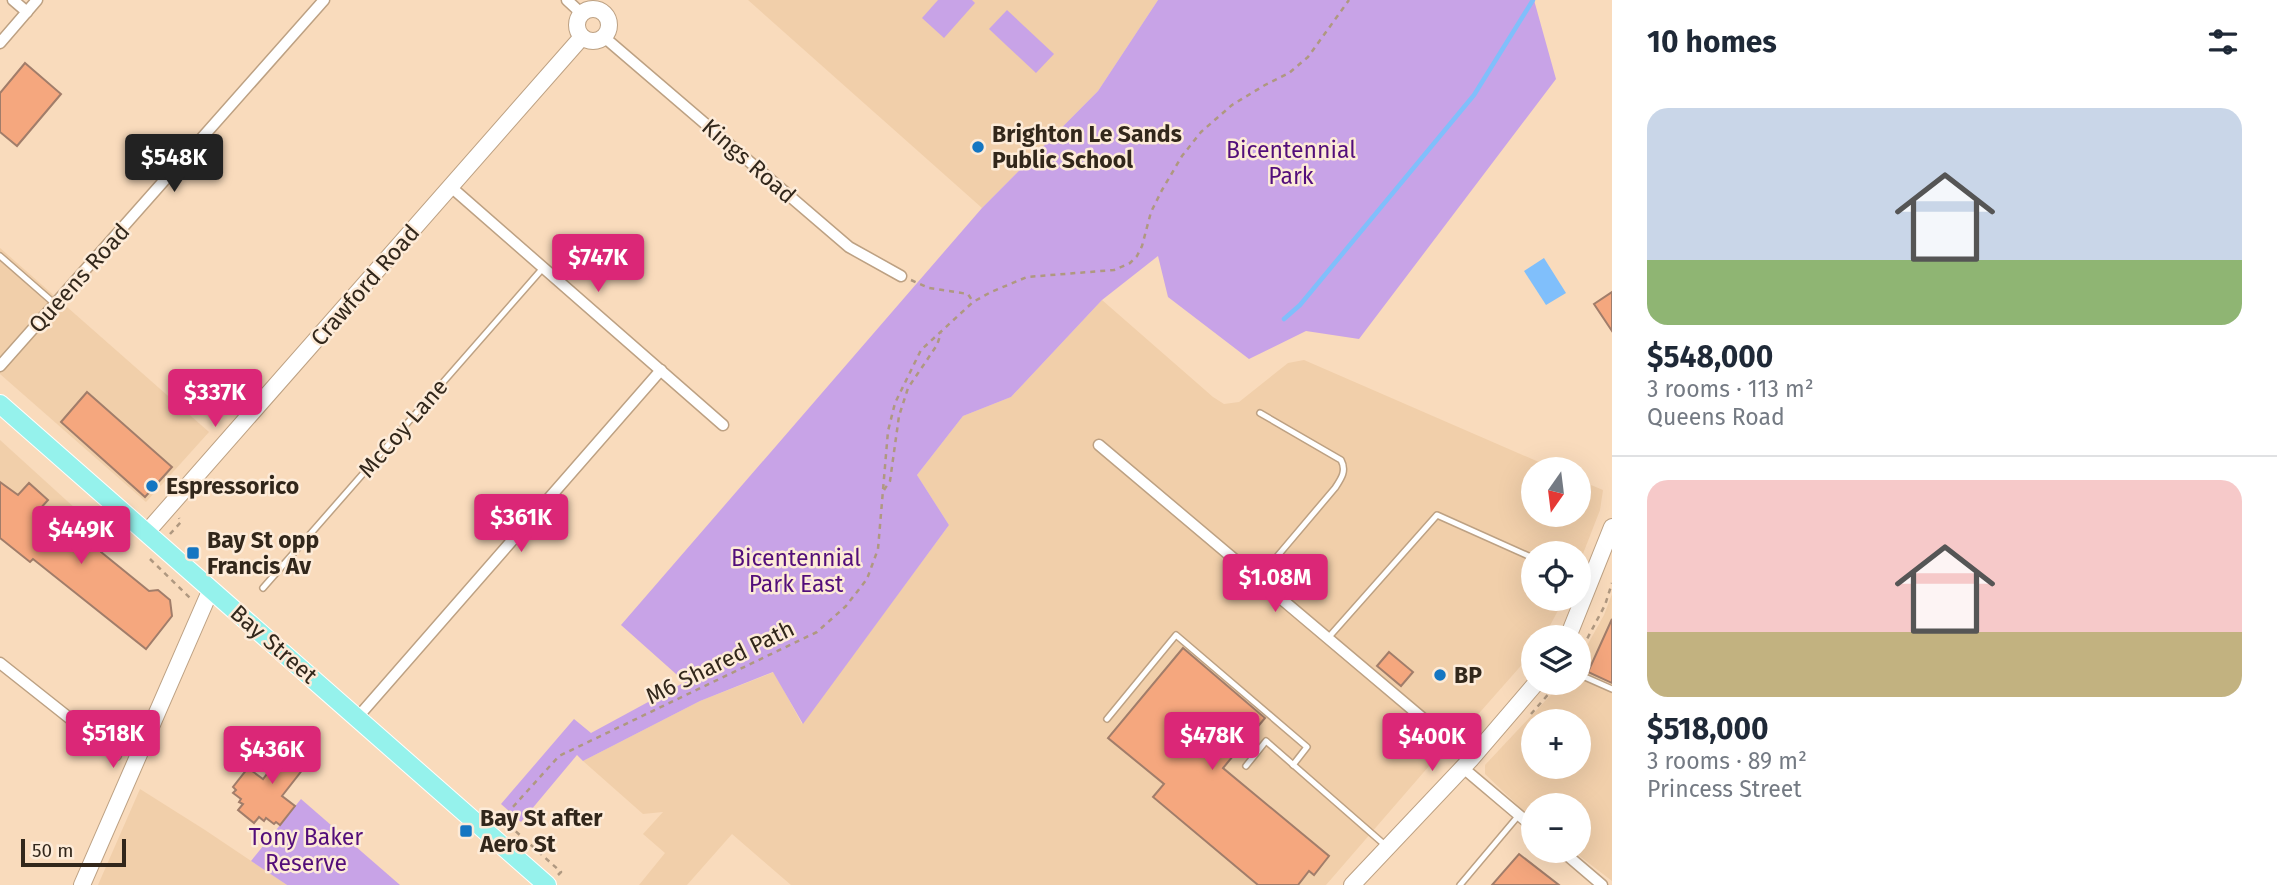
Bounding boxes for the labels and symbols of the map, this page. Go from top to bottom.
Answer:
street label: Kings Road [696,113,802,209]
place label: Brighton Le Sands Public School [992,120,1182,174]
pin: $548K [125,134,223,194]
park label: Bicentennial Park [1226,136,1356,190]
marker: Brighton Le Sands Public School [970,139,986,155]
street label: Queens Road [23,217,135,339]
street label: Crawford Road [305,219,425,351]
pin: $747K [549,234,647,294]
pin: $337K [166,370,264,429]
street label: McCoy Lane [352,373,454,483]
north arrow [1521,457,1591,527]
place label: Espressorico [166,472,299,500]
marker: Espressorico [144,478,160,494]
pin: $361K [472,494,570,554]
pin: $449K [32,506,130,566]
place label: Bay St opp Francis Av [207,526,319,580]
park label: Bicentennial Park East [731,544,861,598]
marker: Bay St opp Francis Av [185,545,201,561]
pin: $1.08M [1218,554,1332,614]
street label: Bay Street [225,599,324,690]
street label: M6 Shared Path [641,614,799,710]
place label: BP [1454,661,1482,689]
marker: BP [1432,667,1448,683]
pin: $518K [64,710,162,770]
pin: $478K [1163,712,1261,772]
pin: $400K [1383,714,1481,773]
pin: $436K [223,726,321,786]
place label: Bay St after Aero St [479,804,603,858]
park label: Tony Baker Reserve [249,823,363,877]
marker: Bay St after Aero St [458,823,474,839]
scale bar [21,836,126,868]

